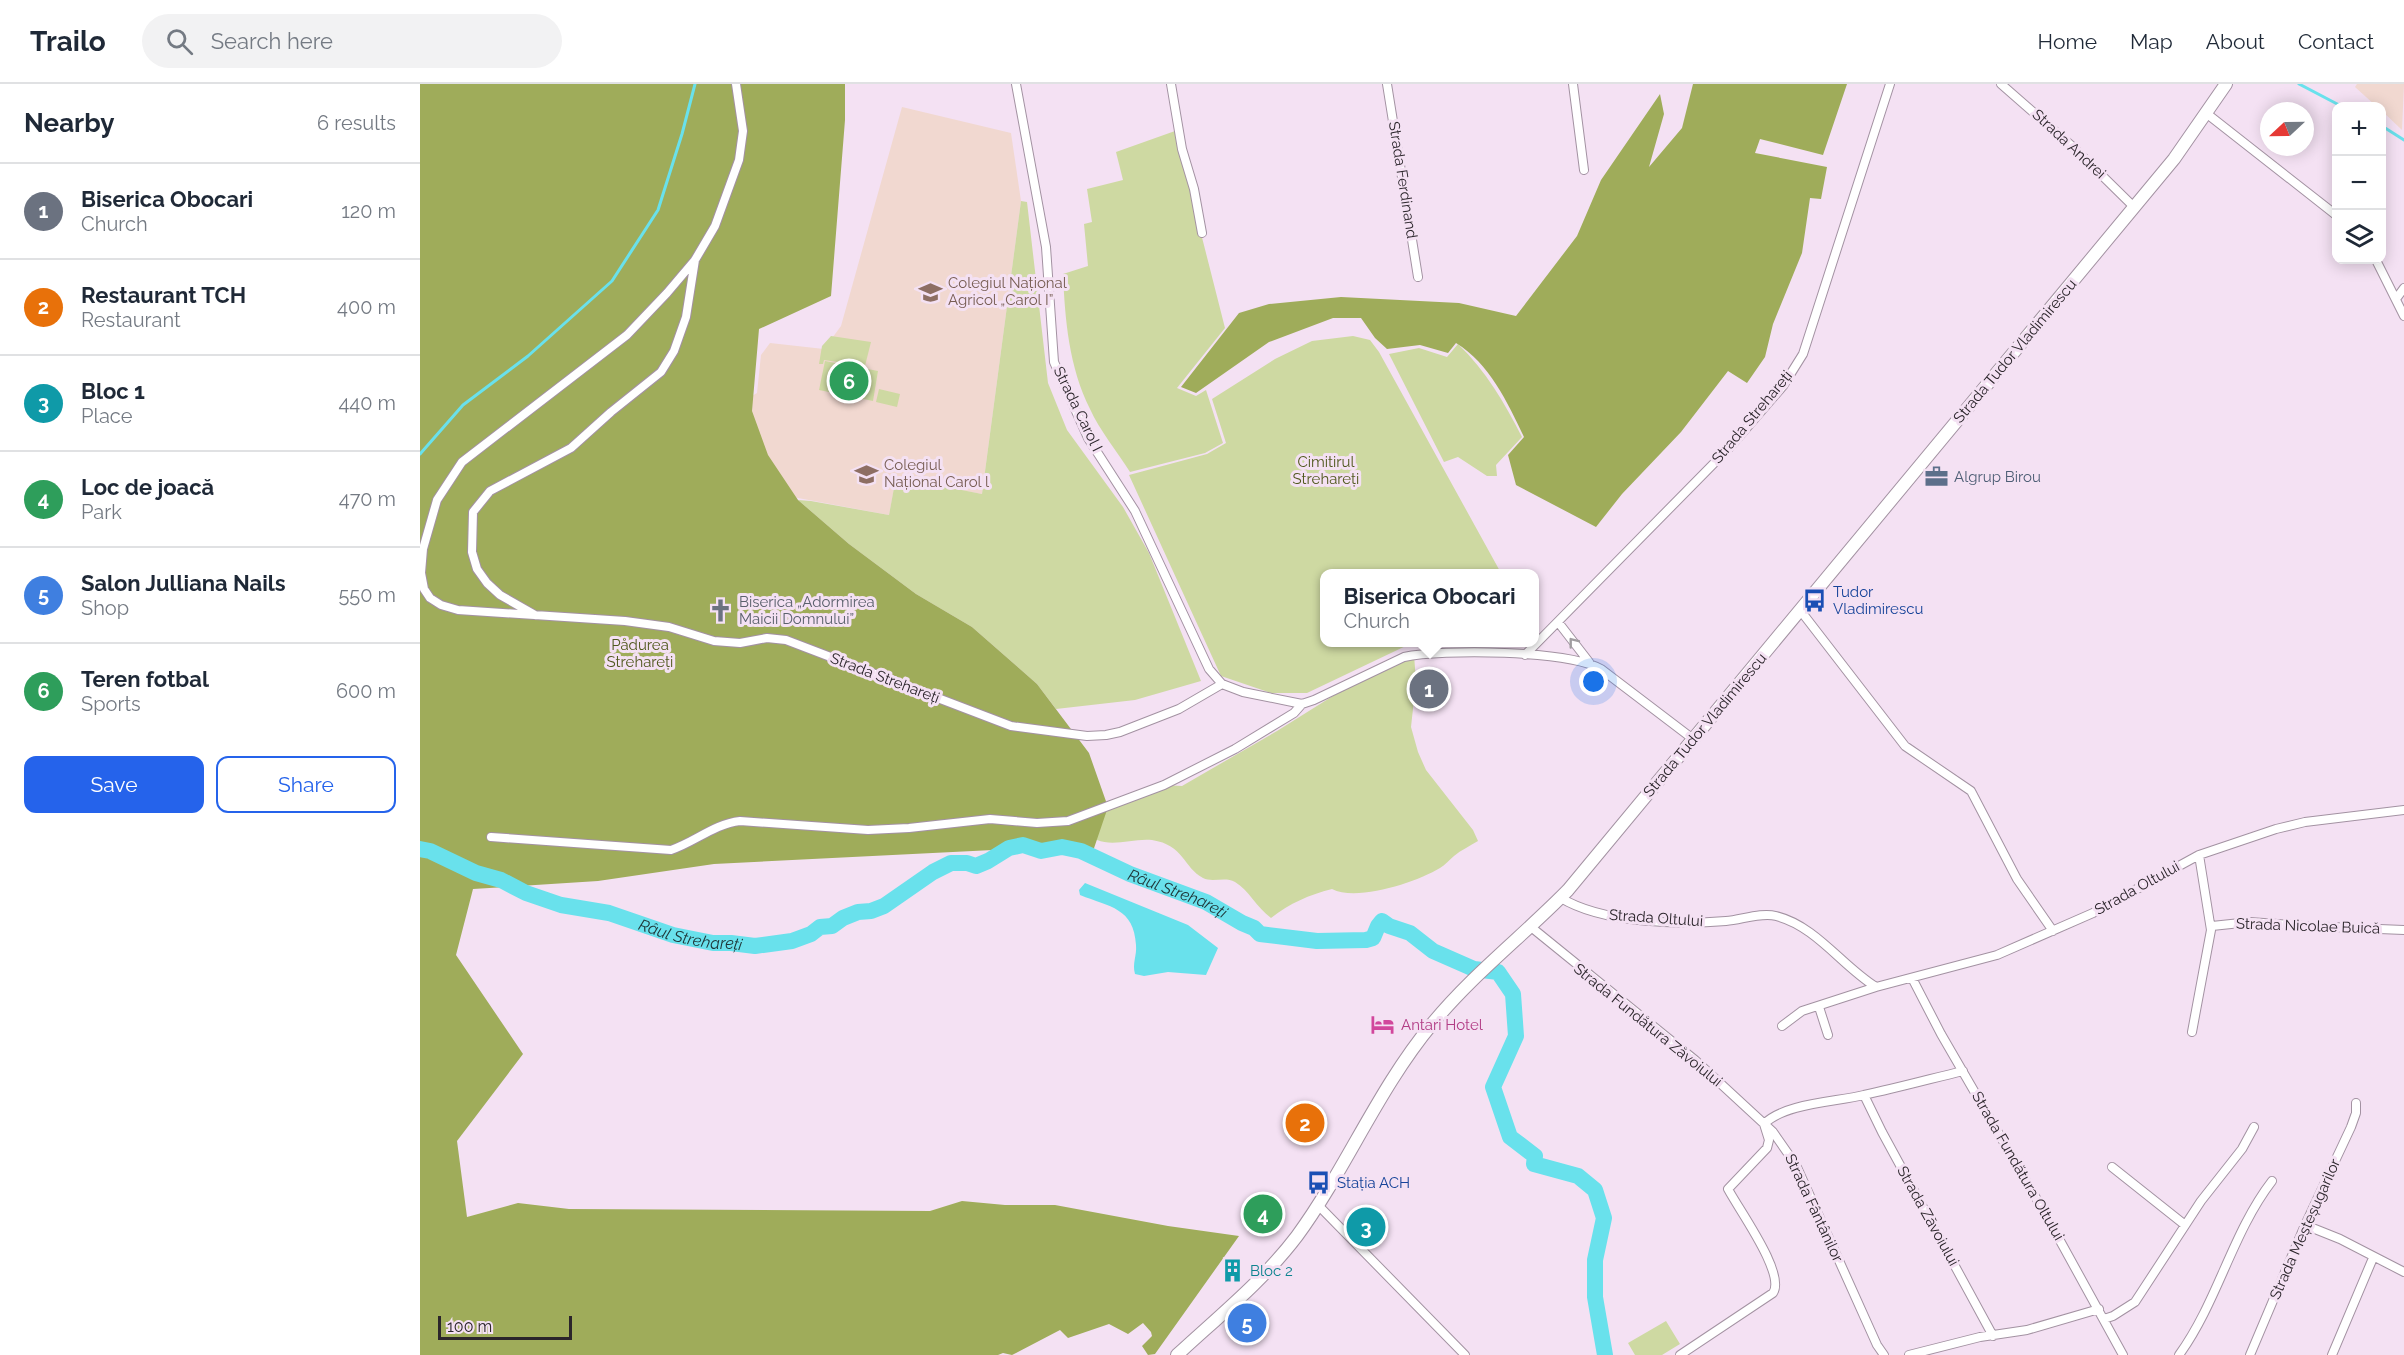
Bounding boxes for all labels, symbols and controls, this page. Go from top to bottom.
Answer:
search box [142,14,562,68]
text: Trailo [30,25,106,58]
icon: search [163,25,196,58]
text: Search here [211,28,333,54]
text: Home [2038,29,2097,54]
text: Map [2130,29,2173,54]
text: About [2206,29,2265,54]
text: Contact [2298,29,2374,54]
north arrow [2260,102,2314,156]
map controls [2332,102,2386,264]
button: + [2332,102,2386,156]
street label: Strada Andrei [2029,106,2109,182]
text: Nearby [24,108,114,138]
text: 6 results [317,111,396,135]
street label: Strada Ferdinand [1385,120,1421,240]
button: − [2332,156,2386,210]
text: Biserica Obocari [81,186,253,212]
text: 1 [39,199,48,223]
text: 120 m [341,199,396,223]
button: layers [2332,210,2386,264]
text: Church [81,212,148,236]
place label: Colegiul Național Agricol „Carol I” [948,274,1068,309]
street label: Strada Tudor Vladimirescu [1950,275,2080,426]
school or university icon: Colegiul Național Agricol „Carol I” [917,279,943,305]
text: Restaurant TCH [81,282,246,308]
text: 2 [38,295,49,319]
text: 400 m [337,295,396,319]
text: Restaurant [81,308,181,332]
pin: 6 [830,358,868,404]
street label: Strada Carol I [1050,364,1106,454]
street label: Strada Strehareți [1708,367,1796,467]
text: Bloc 1 [81,378,145,404]
text: 3 [38,391,49,415]
text: 440 m [338,391,396,415]
text: Place [81,404,132,428]
park label: Cimitirul Strehareți [1293,453,1359,488]
place label: Colegiul Național Carol l [884,456,990,491]
school or university icon: Colegiul Național Carol l [853,461,879,487]
office icon: Algrup Birou [1923,464,1949,490]
place label: Algrup Birou [1954,468,2041,486]
text: Loc de joacă [81,474,214,500]
text: 4 [38,487,49,511]
text: 470 m [339,487,396,511]
text: Park [81,500,122,524]
popup [1320,569,1539,647]
text: Salon Julliana Nails [81,570,286,596]
text: 5 [38,583,49,607]
text: 550 m [338,583,396,607]
text: Biserica Obocari [1343,583,1516,609]
place label: Tudor Vladimirescu [1833,583,1923,618]
bus stop icon: Tudor Vladimirescu [1802,588,1828,614]
place label: Biserica „Adormirea Maicii Domnului” [739,593,875,628]
text: Shop [81,596,129,620]
church icon: Biserica „Adormirea Maicii Domnului” [708,598,734,624]
text: Church [1343,609,1410,633]
park label: Pădurea Strehareți [607,636,673,671]
one-way arrow [1570,638,1581,649]
street label: Strada Strehareți [828,649,942,707]
street label: Strada Tudor Vladimirescu [1640,649,1770,800]
text: Teren fotbal [81,666,209,692]
pin: 1 [1410,666,1448,712]
your location [1579,667,1608,696]
text: 6 [37,679,50,703]
text: 600 m [336,679,396,703]
text: Sports [81,692,141,716]
button: Save [24,756,204,813]
button: Share [216,756,396,813]
street label: Strada Oltului [2091,857,2183,919]
water label: Râul Strehareți [1125,865,1231,923]
street label: Strada Oltului [1608,906,1704,930]
street label: Strada Nicolae Buică [2236,914,2380,938]
water label: Râul Strehareți [636,915,744,954]
street label: Strada Fundătura Zăvoiului [1570,960,1726,1090]
hotel icon: Antari Hotel [1370,1012,1396,1038]
place label: Antari Hotel [1401,1016,1484,1034]
street label: Strada Fundătura Oltului [1968,1088,2068,1244]
pin: 2 [1286,1100,1324,1146]
street label: Strada Fântânilor [1781,1151,1847,1265]
street label: Strada Meșteșugarilor [2266,1155,2344,1302]
street label: Strada Zăvoiului [1893,1163,1963,1269]
bus stop icon: Stația ACH [1306,1170,1332,1196]
place label: Stația ACH [1337,1174,1410,1192]
pin: 4 [1244,1192,1282,1236]
pin: 3 [1346,1204,1386,1250]
building icon: Bloc 2 [1219,1258,1245,1284]
place label: Bloc 2 [1250,1262,1293,1280]
pin: 5 [1228,1300,1266,1346]
scale bar [438,1313,572,1340]
text: 100 m [447,1317,492,1336]

